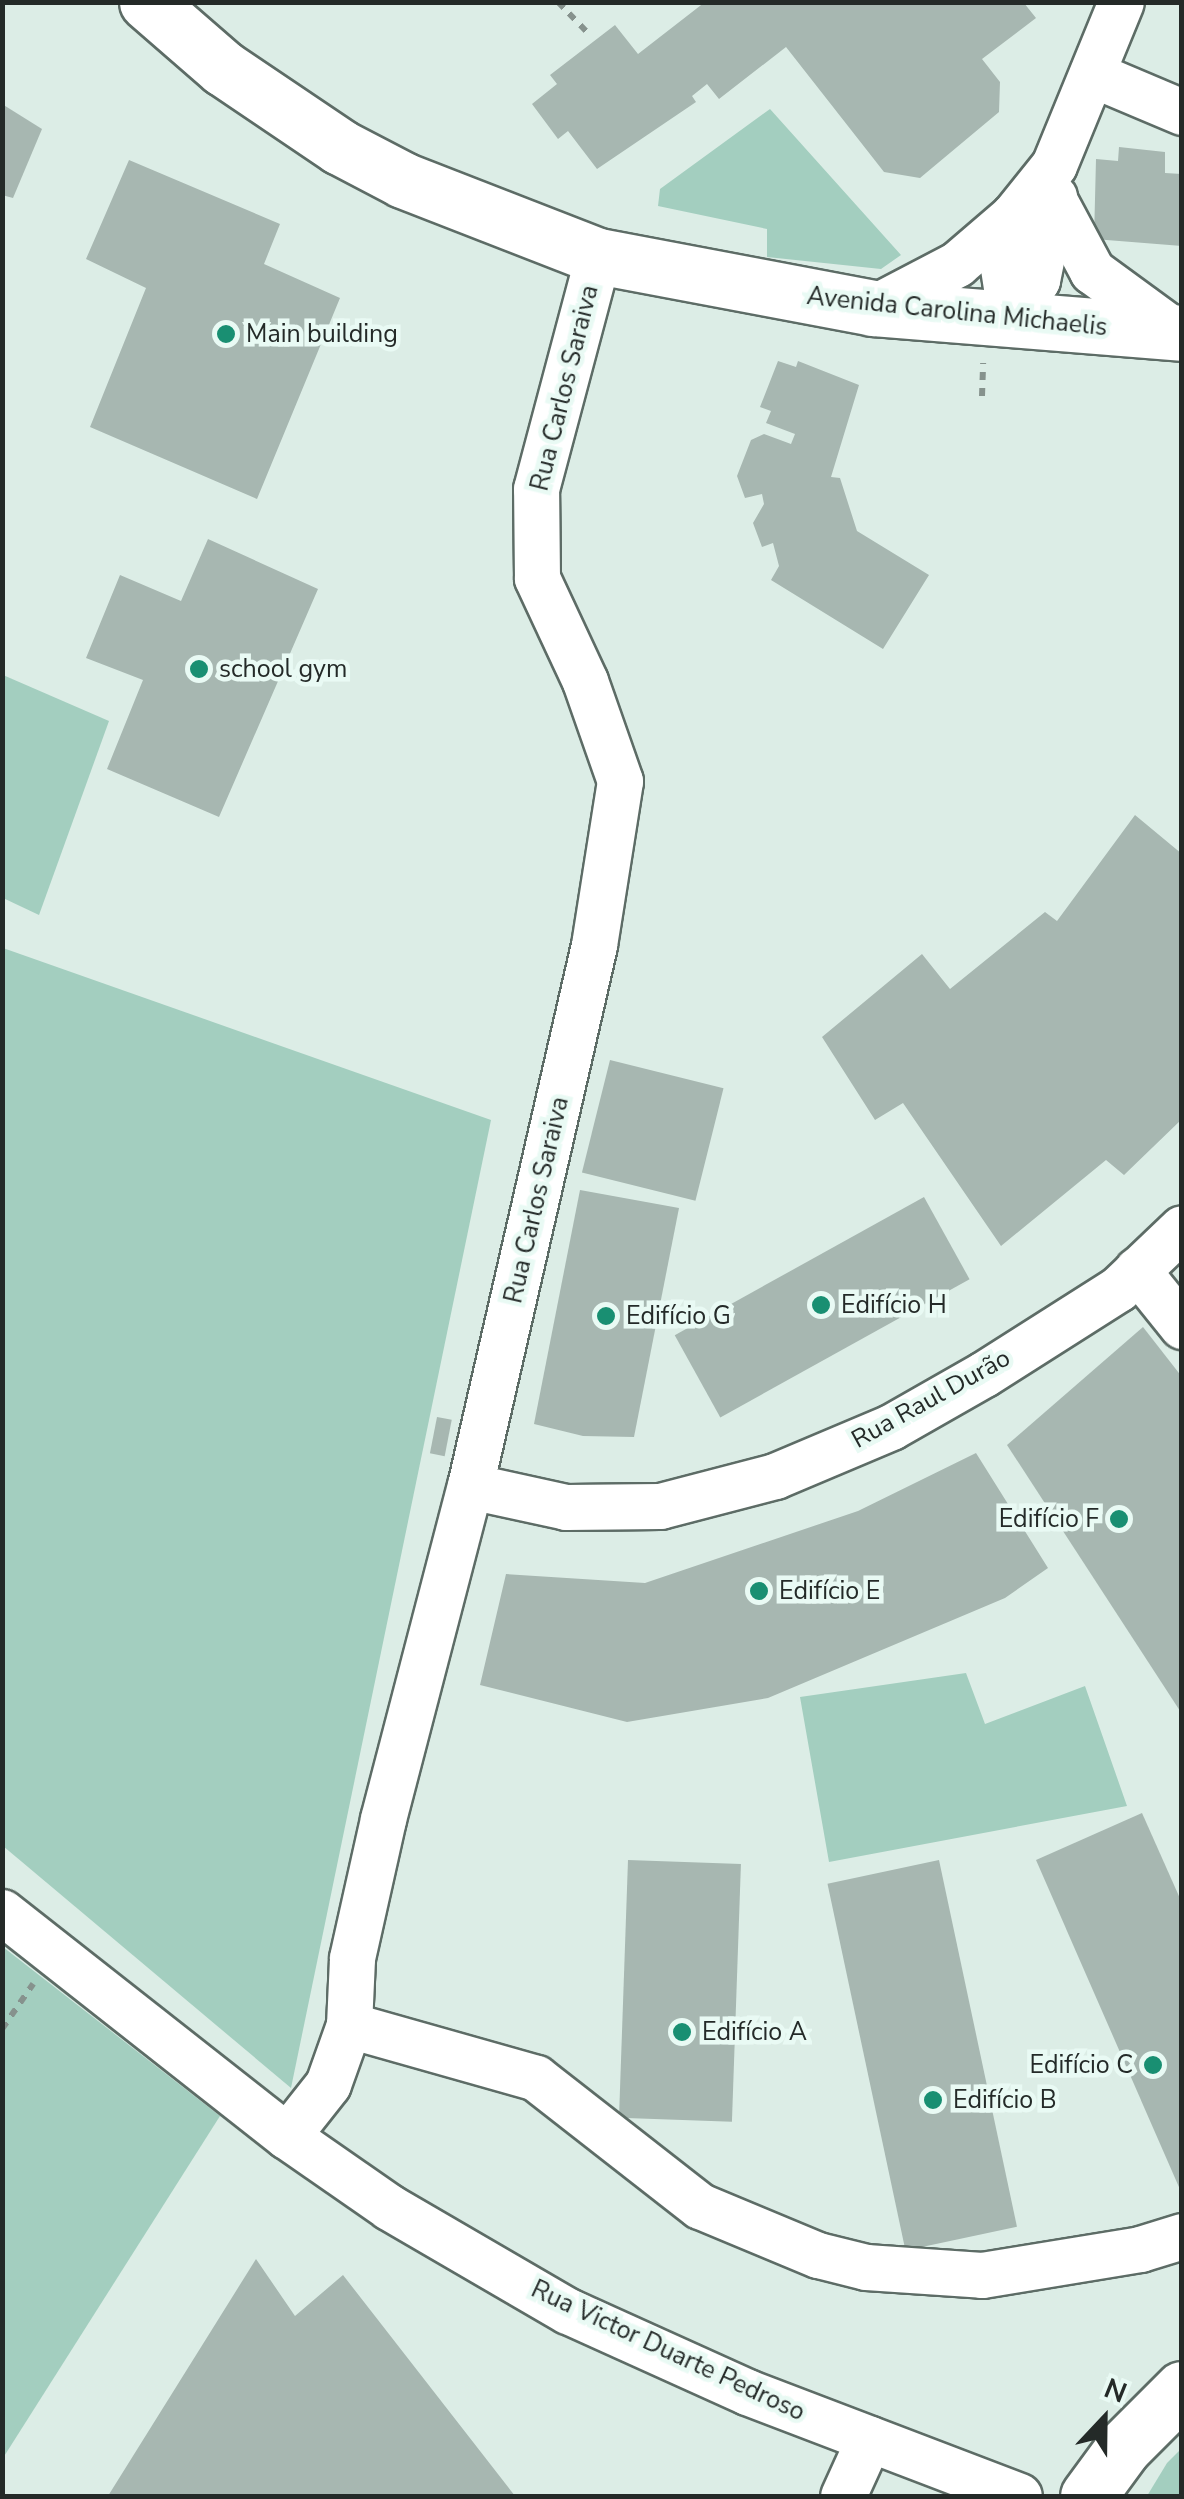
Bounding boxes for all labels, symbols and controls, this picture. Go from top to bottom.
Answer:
street label: Avenida Carolina Michaelis [805,281,1109,343]
street label: Rua Carlos Saraiva [525,282,605,494]
place label: Main building [246,319,398,349]
marker: Main building [215,323,237,345]
place label: school gym [219,654,347,684]
marker: school gym [188,658,210,680]
street label: Rua Carlos Saraiva [499,1094,575,1306]
place label: Edifício H [841,1290,947,1320]
marker: Edifício H [810,1294,832,1316]
place label: Edifício G [626,1301,731,1331]
marker: Edifício G [595,1305,617,1327]
street label: Rua Raul Durão [846,1343,1016,1455]
place label: Edifício F [999,1504,1099,1534]
marker: Edifício F [1108,1508,1130,1530]
place label: Edifício E [779,1576,880,1606]
marker: Edifício E [748,1580,770,1602]
place label: Edifício A [702,2017,807,2047]
marker: Edifício A [671,2021,693,2043]
place label: Edifício C [1030,2050,1133,2080]
marker: Edifício C [1142,2054,1164,2076]
place label: Edifício B [953,2085,1057,2115]
marker: Edifício B [922,2089,944,2111]
street label: Rua Victor Duarte Pedroso [526,2274,810,2428]
north arrow [1054,2369,1154,2469]
text: N [1098,2370,1132,2413]

